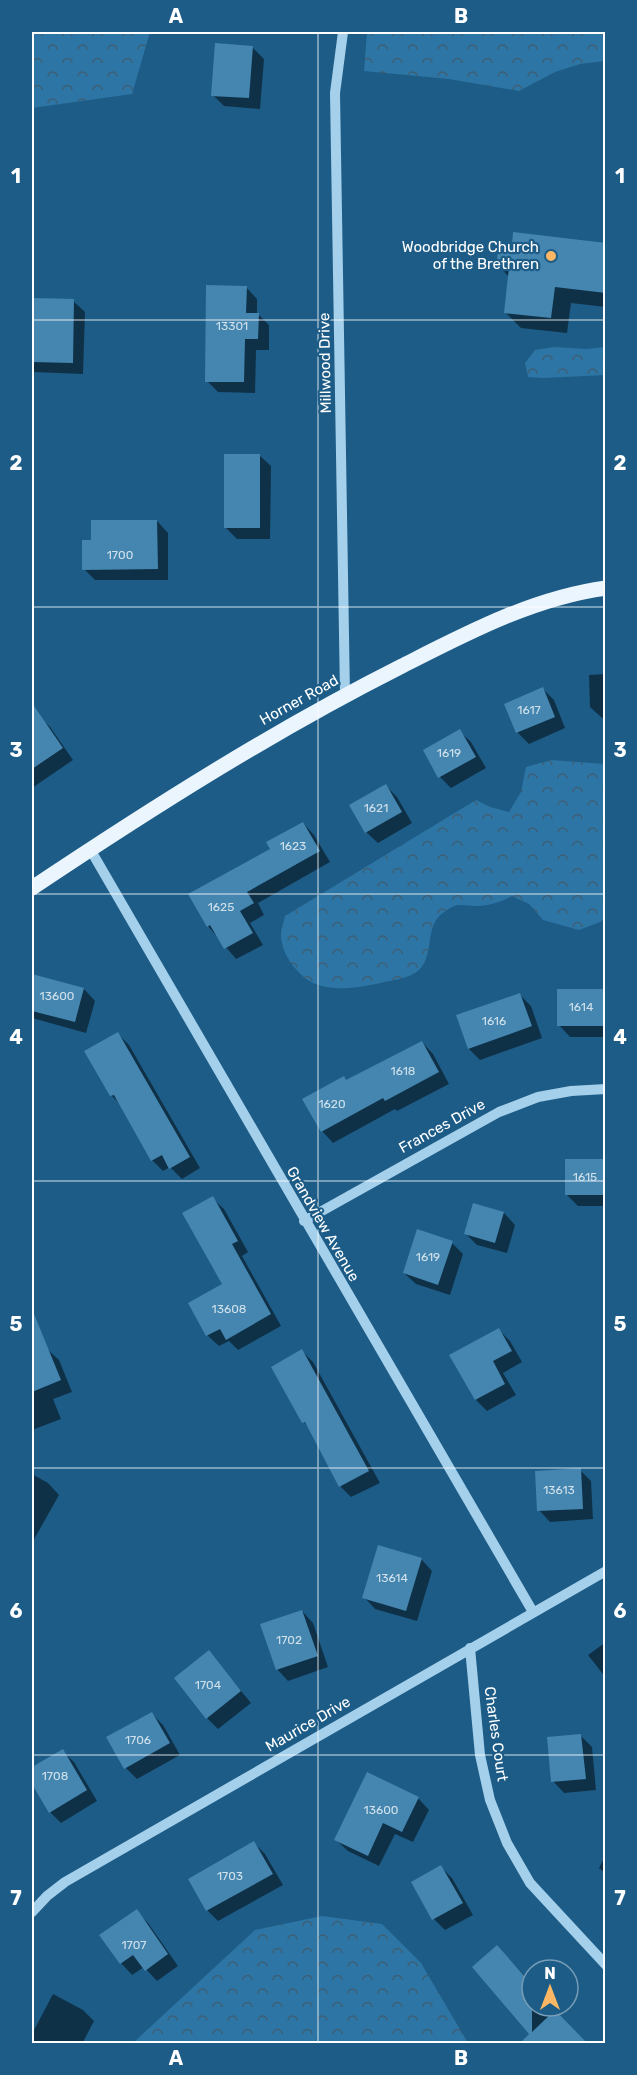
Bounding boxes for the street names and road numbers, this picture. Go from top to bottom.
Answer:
street label: Millwood Drive [315,313,335,413]
street label: Horner Road [257,671,341,729]
street label: Frances Drive [396,1095,488,1157]
street label: Grandview Avenue [283,1163,363,1285]
street label: Charles Court [480,1685,512,1783]
street label: Maurice Drive [262,1692,354,1756]

